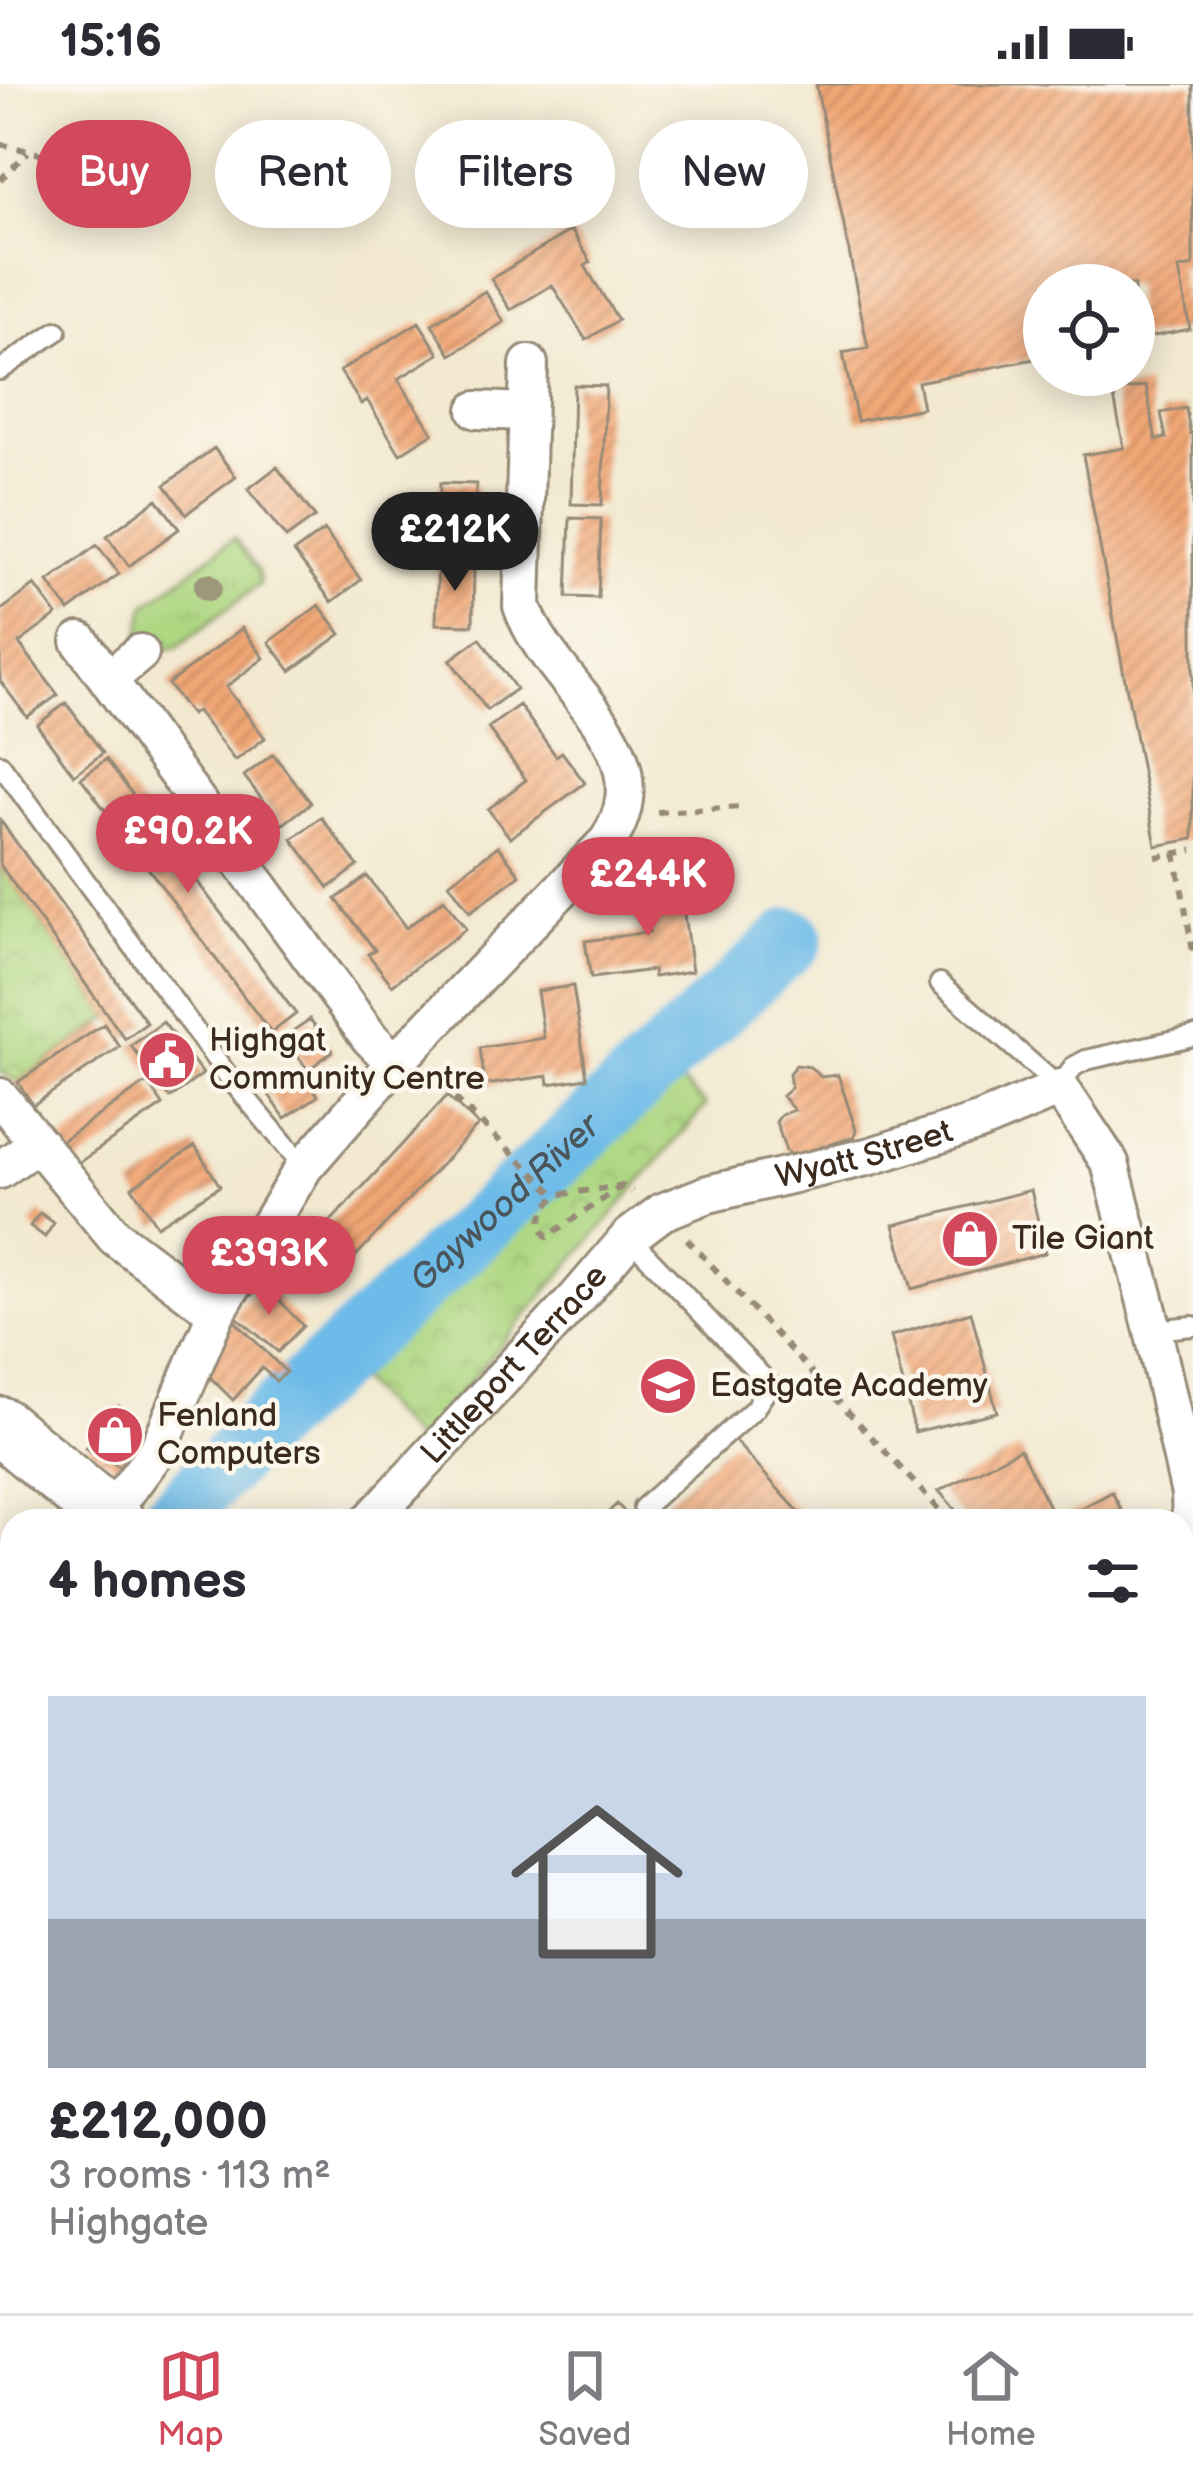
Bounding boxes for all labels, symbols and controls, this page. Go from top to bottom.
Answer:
text: 15:16 [60,15,162,70]
chip: Buy [36,120,191,228]
chip: Rent [215,120,391,228]
chip: Filters [415,120,615,228]
chip: New [639,120,808,228]
map controls [1023,264,1155,396]
button: locate [1023,264,1155,396]
pin: £212K [371,492,539,594]
text: £212K [398,507,512,554]
pin: £90.2K [90,794,286,896]
text: £90.2K [123,809,253,856]
pin: £244K [564,837,732,939]
text: £244K [589,852,707,899]
place label: Highgat Community Centre [209,1021,485,1099]
public building icon: Highgat Community Centre [136,1029,198,1091]
water label: Gaywood River [401,1103,611,1301]
street label: Wyatt Street [772,1112,957,1198]
shop icon: Tile Giant [939,1208,1001,1270]
pin: £393K [185,1216,353,1318]
place label: Tile Giant [1012,1219,1154,1259]
text: £393K [209,1231,329,1278]
street label: Littleport Terrace [413,1257,616,1473]
school or university icon: Eastgate Academy [637,1355,699,1417]
place label: Eastgate Academy [710,1366,988,1406]
place label: Fenland Computers [157,1396,321,1474]
shop icon: Fenland Computers [84,1404,146,1466]
icon: filters [1080,1548,1146,1614]
text: 4 homes [48,1551,247,1612]
icon: home [489,1774,705,1990]
text: £212,000 [48,2092,268,2153]
text: 3 rooms · 113 m² [48,2153,331,2200]
text: Highgate [48,2200,208,2247]
tab: Map [157,2343,224,2455]
tab: Saved [538,2343,631,2455]
tab: Home [946,2343,1036,2455]

